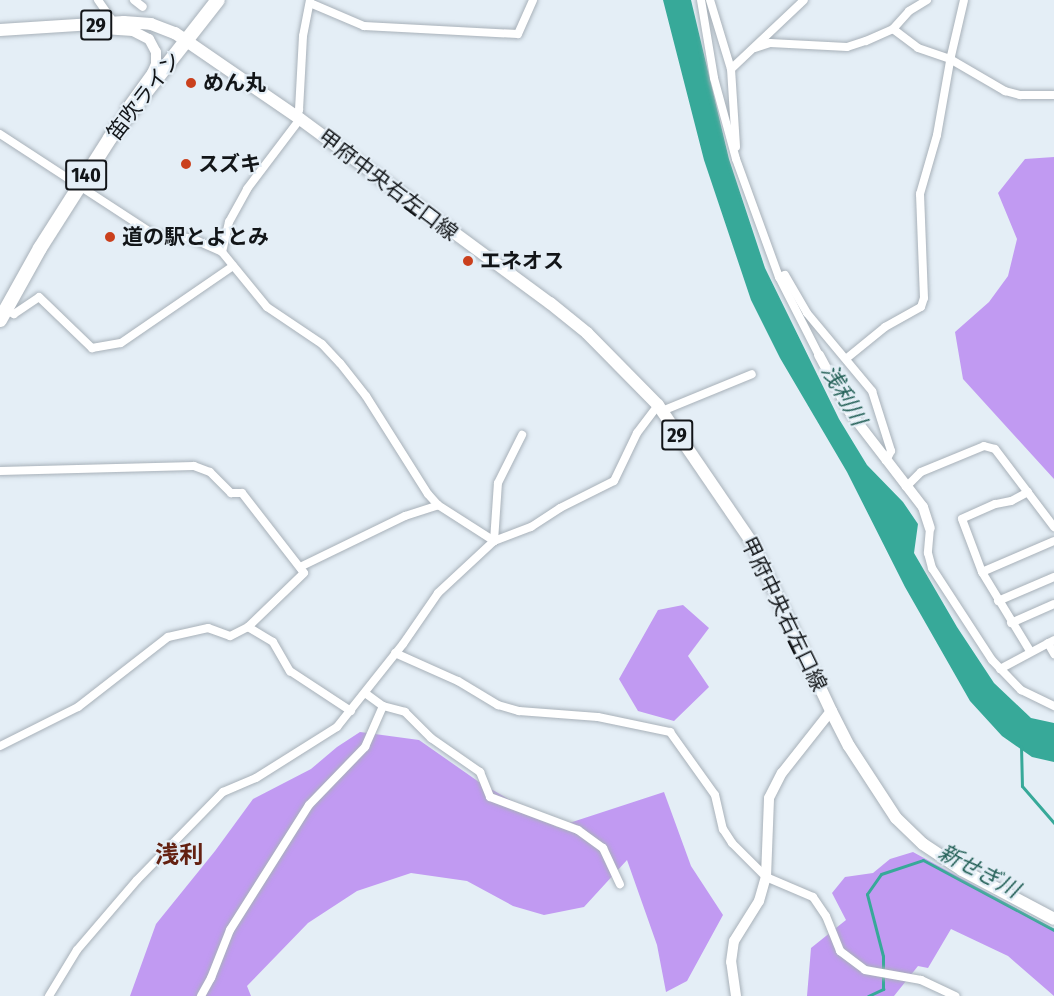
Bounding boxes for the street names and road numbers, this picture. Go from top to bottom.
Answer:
road number: 29 [80,8,112,42]
street label: 笛吹ライン [102,47,186,145]
street label: 甲府中央右左口線 [313,124,463,246]
road number: 140 [65,158,107,192]
road number: 29 [660,418,694,452]
street label: 甲府中央右左口線 [736,533,832,695]

